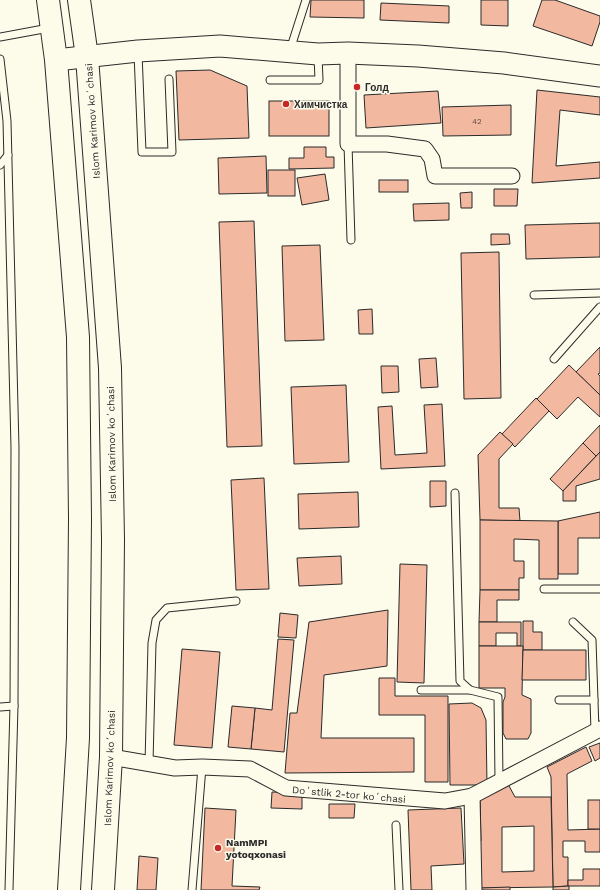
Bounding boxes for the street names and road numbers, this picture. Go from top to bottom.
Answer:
street label: Islom Karimov koʻchasi [83,63,102,179]
street label: Islom Karimov koʻchasi [105,386,118,502]
street label: Islom Karimov koʻchasi [102,710,117,826]
street label: Doʻstlik 2-tor koʻchasi [292,784,406,805]

